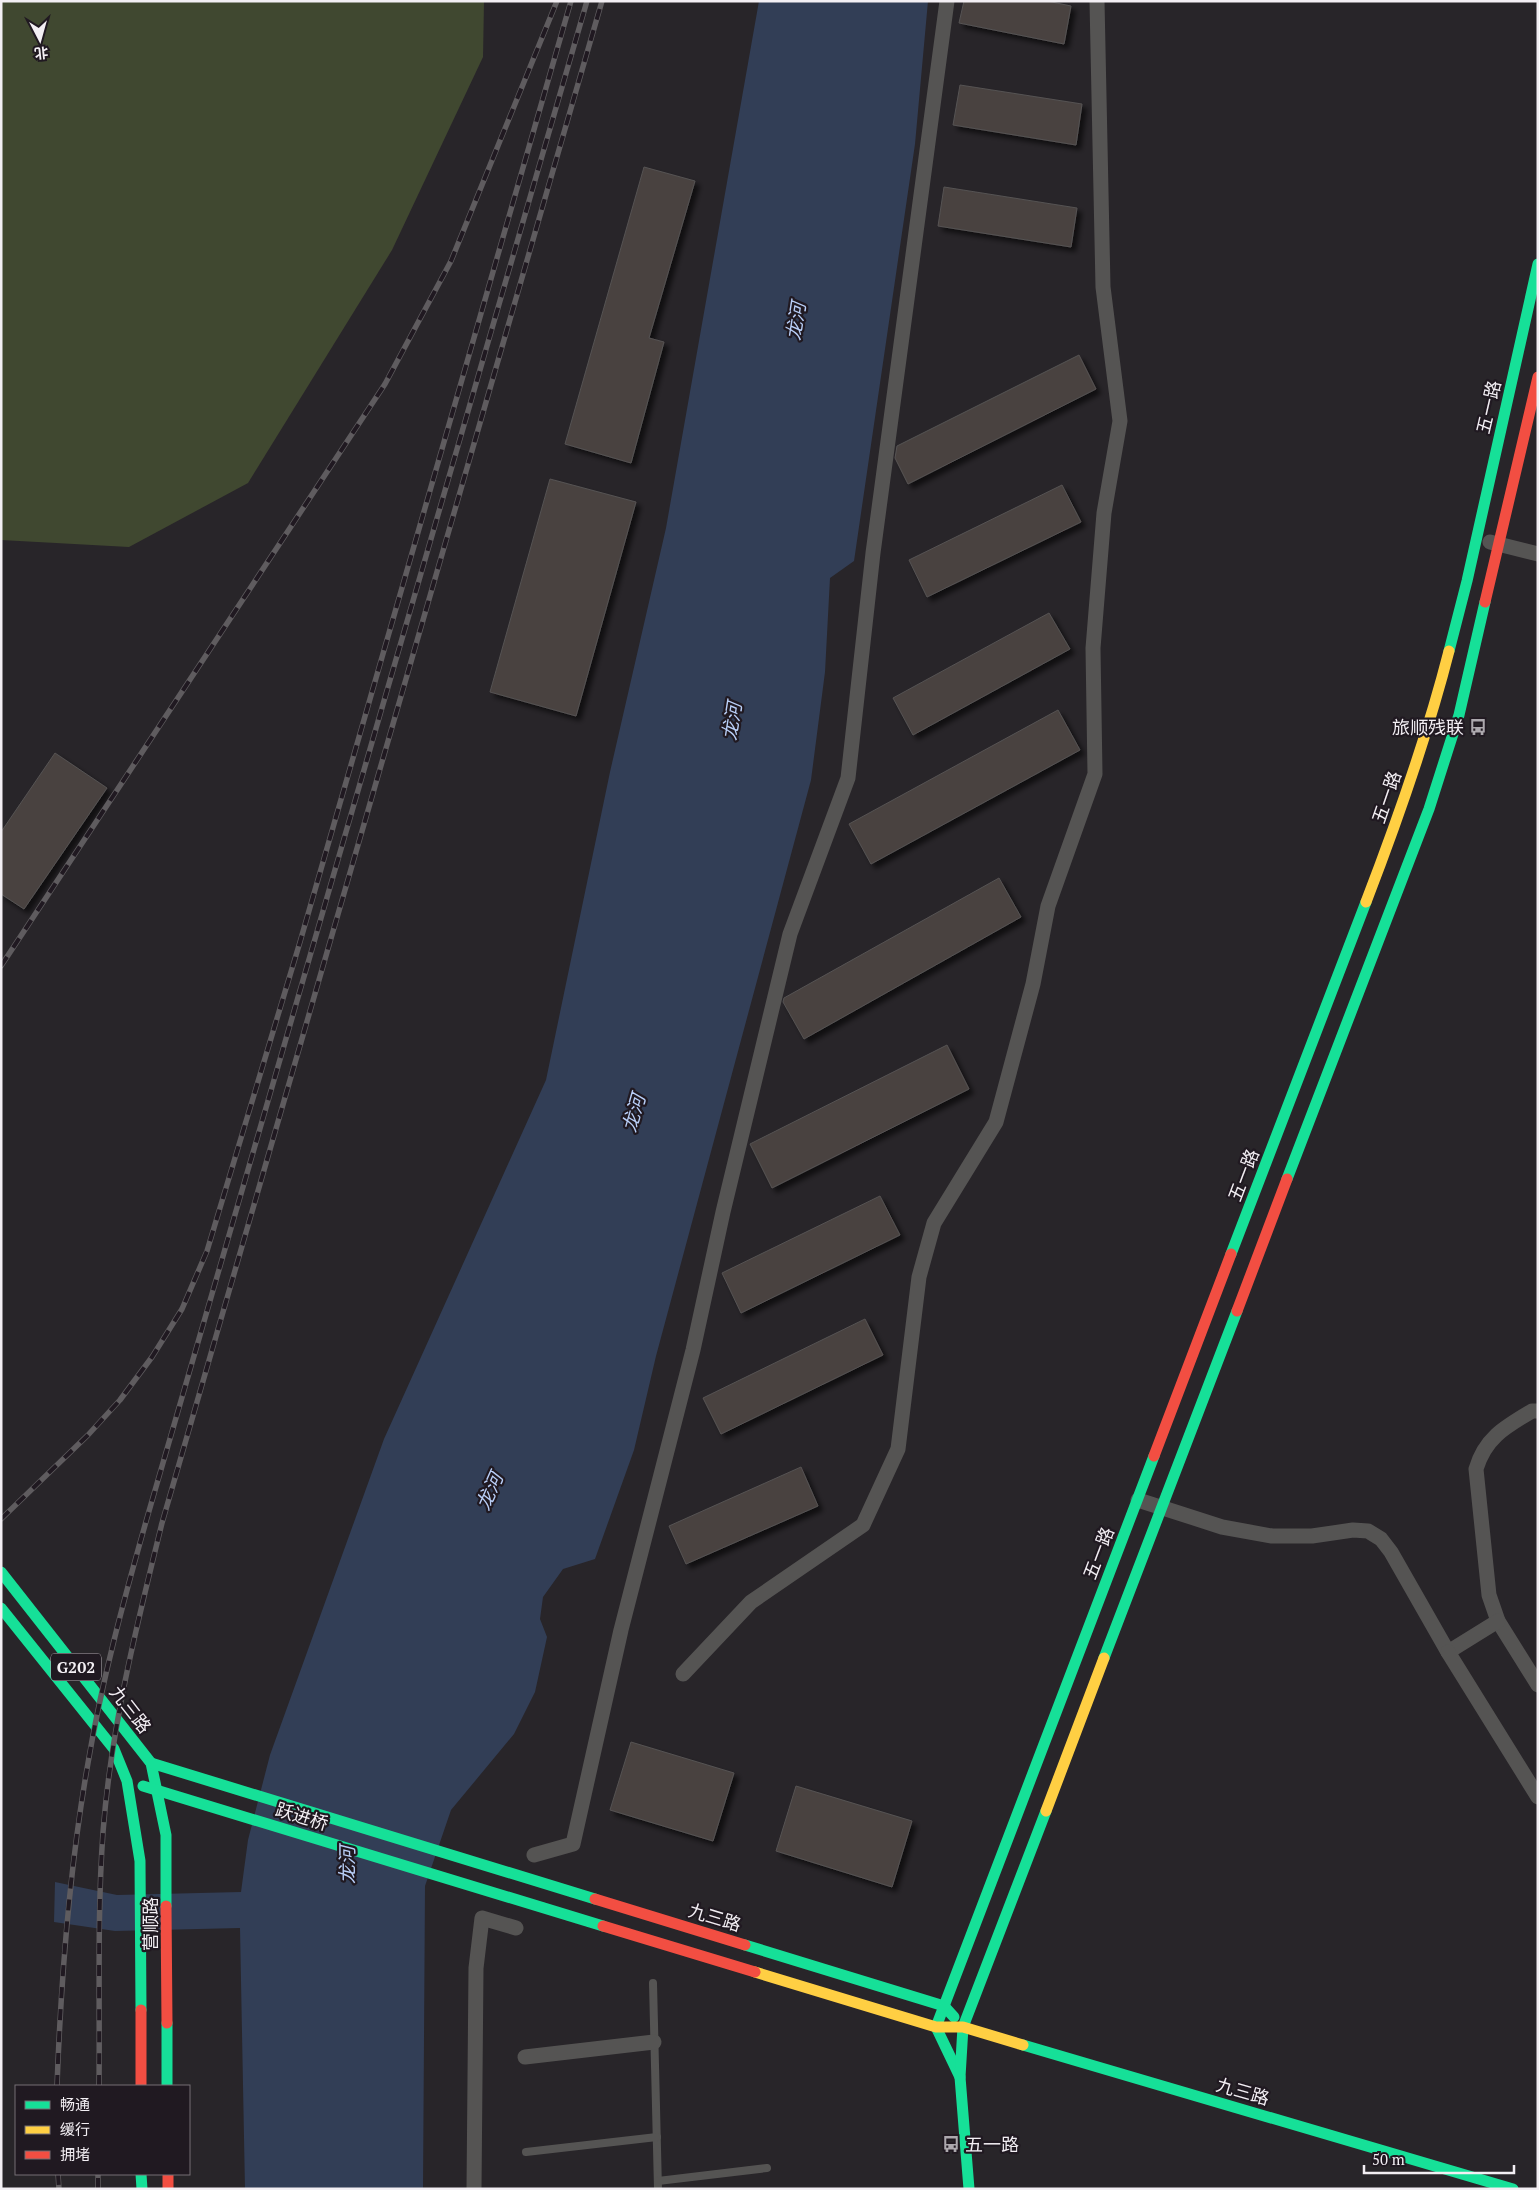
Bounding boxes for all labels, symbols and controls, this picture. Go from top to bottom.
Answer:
north arrow [15,15,65,65]
text: 北 [33,43,49,64]
water label: 龙河 [780,296,811,342]
street label: 五一路 [1470,378,1506,436]
water label: 龙河 [716,696,747,742]
place label: 旅顺残联 [1392,715,1464,739]
bus stop icon: 旅顺残联 [1468,717,1488,737]
street label: 五一路 [1366,768,1406,826]
water label: 龙河 [616,1087,651,1135]
street label: 五一路 [1222,1145,1264,1205]
water label: 龙河 [470,1465,510,1513]
street label: 五一路 [1077,1523,1119,1583]
road number: G202 [51,1654,101,1680]
street label: 九三路 [105,1680,157,1738]
street label: 跃进桥 [273,1797,331,1835]
water label: 龙河 [334,1842,359,1884]
street label: 营顺路 [138,1897,162,1951]
street label: 九三路 [686,1898,744,1936]
street label: 九三路 [1214,2072,1272,2110]
legend [15,2085,190,2175]
text: 畅通 [60,2094,90,2114]
text: 缓行 [60,2119,90,2139]
place label: 五一路 [965,2132,1019,2156]
bus stop icon: 五一路 [941,2134,961,2154]
scale bar [1364,2142,1514,2174]
text: 拥堵 [60,2144,90,2164]
text: 50 m [1372,2149,1405,2169]

